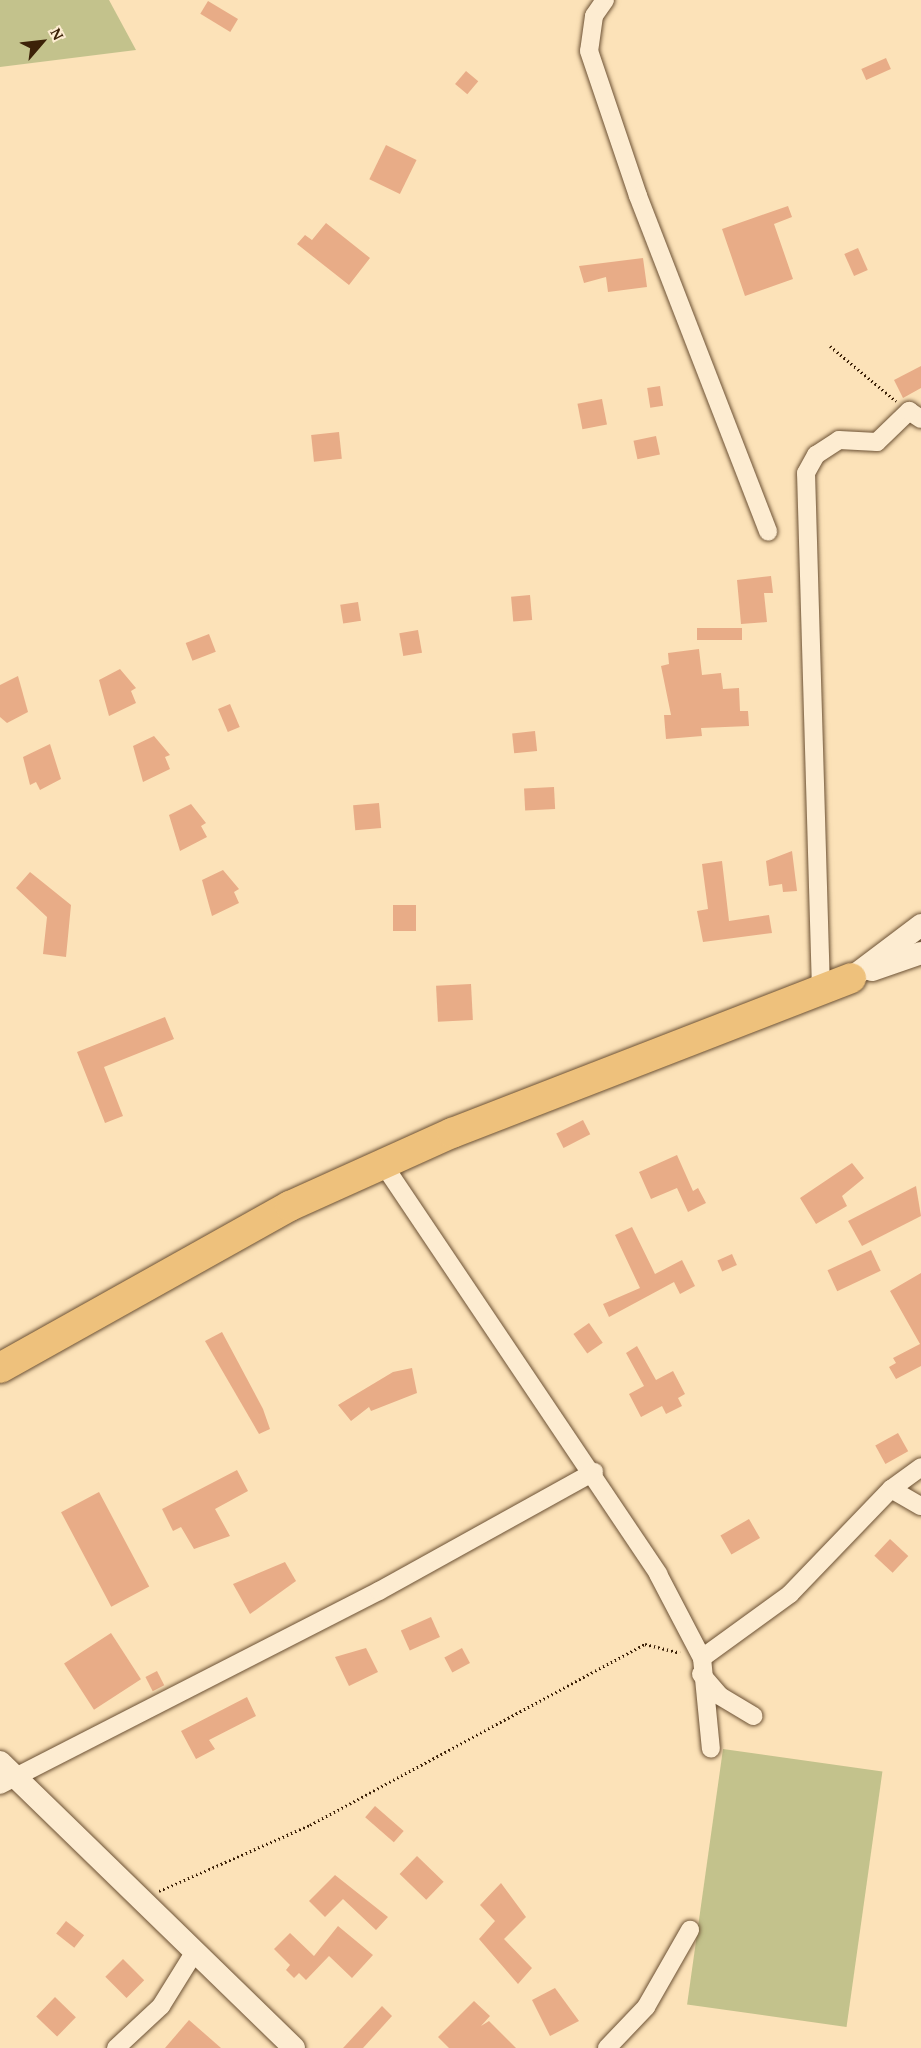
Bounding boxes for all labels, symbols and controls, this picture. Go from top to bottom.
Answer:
north arrow [12,12,72,72]
text: N [45,23,71,44]

